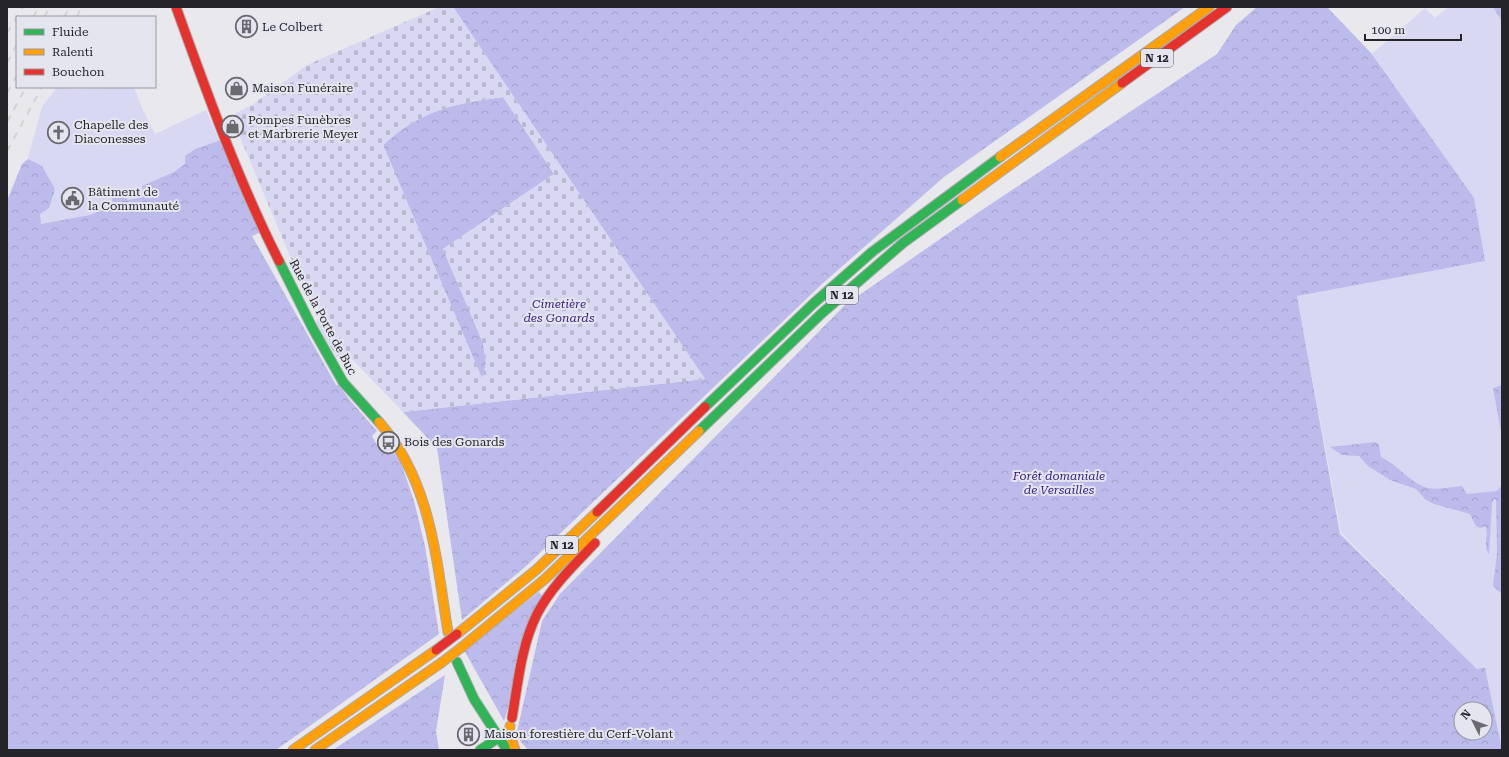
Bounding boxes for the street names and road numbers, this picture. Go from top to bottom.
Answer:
road number: N 12 [1141,49,1173,67]
street label: Rue de la Porte de Buc [287,257,360,378]
road number: N 12 [826,286,858,304]
road number: N 12 [546,536,578,554]

